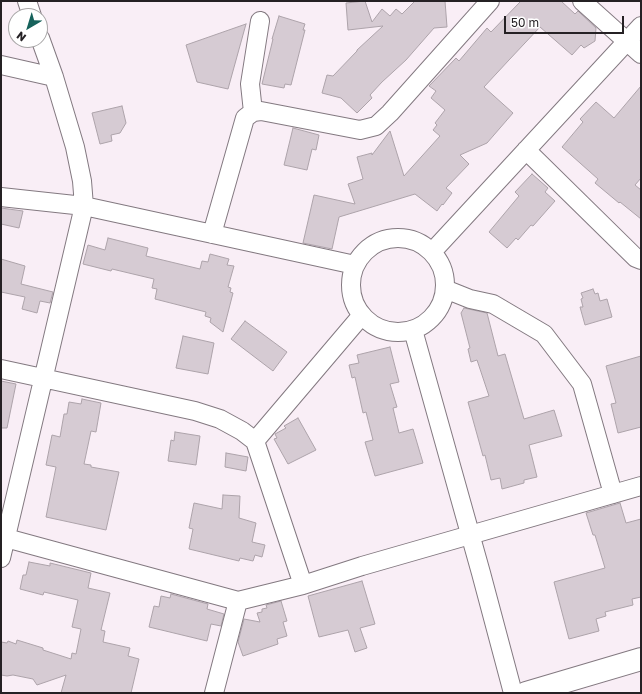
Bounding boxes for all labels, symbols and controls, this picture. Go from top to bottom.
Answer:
north arrow [8,8,48,48]
scale bar [506,8,626,34]
text: 50 m [511,15,539,30]
text: N [14,29,28,45]

